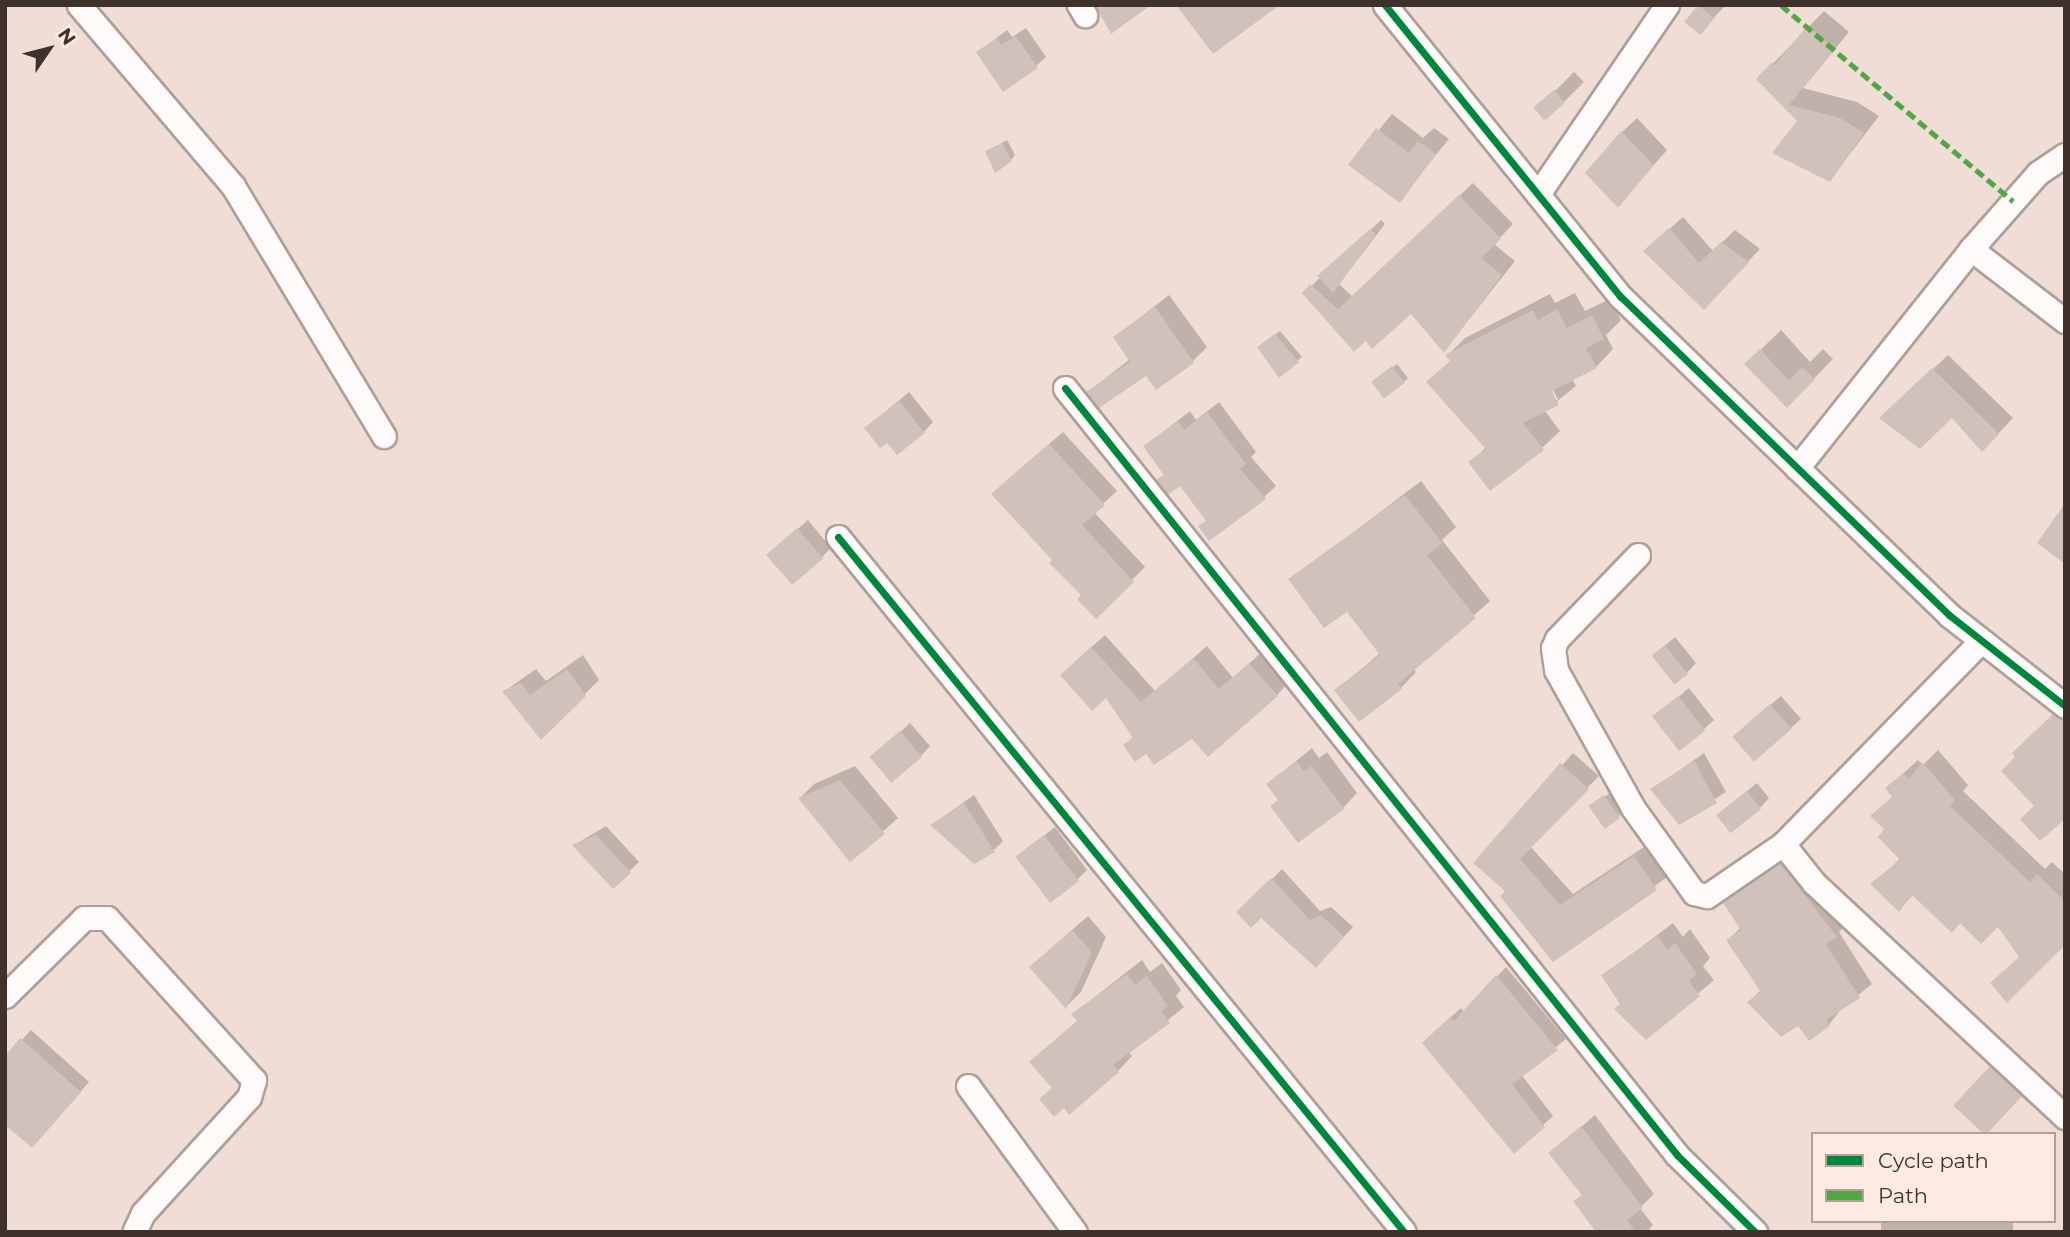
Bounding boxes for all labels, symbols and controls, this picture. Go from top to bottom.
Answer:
north arrow [14,14,84,84]
text: N [53,24,80,50]
legend [1811,1132,2056,1223]
text: Cycle path [1878,1148,1989,1173]
text: Path [1878,1183,1928,1208]

